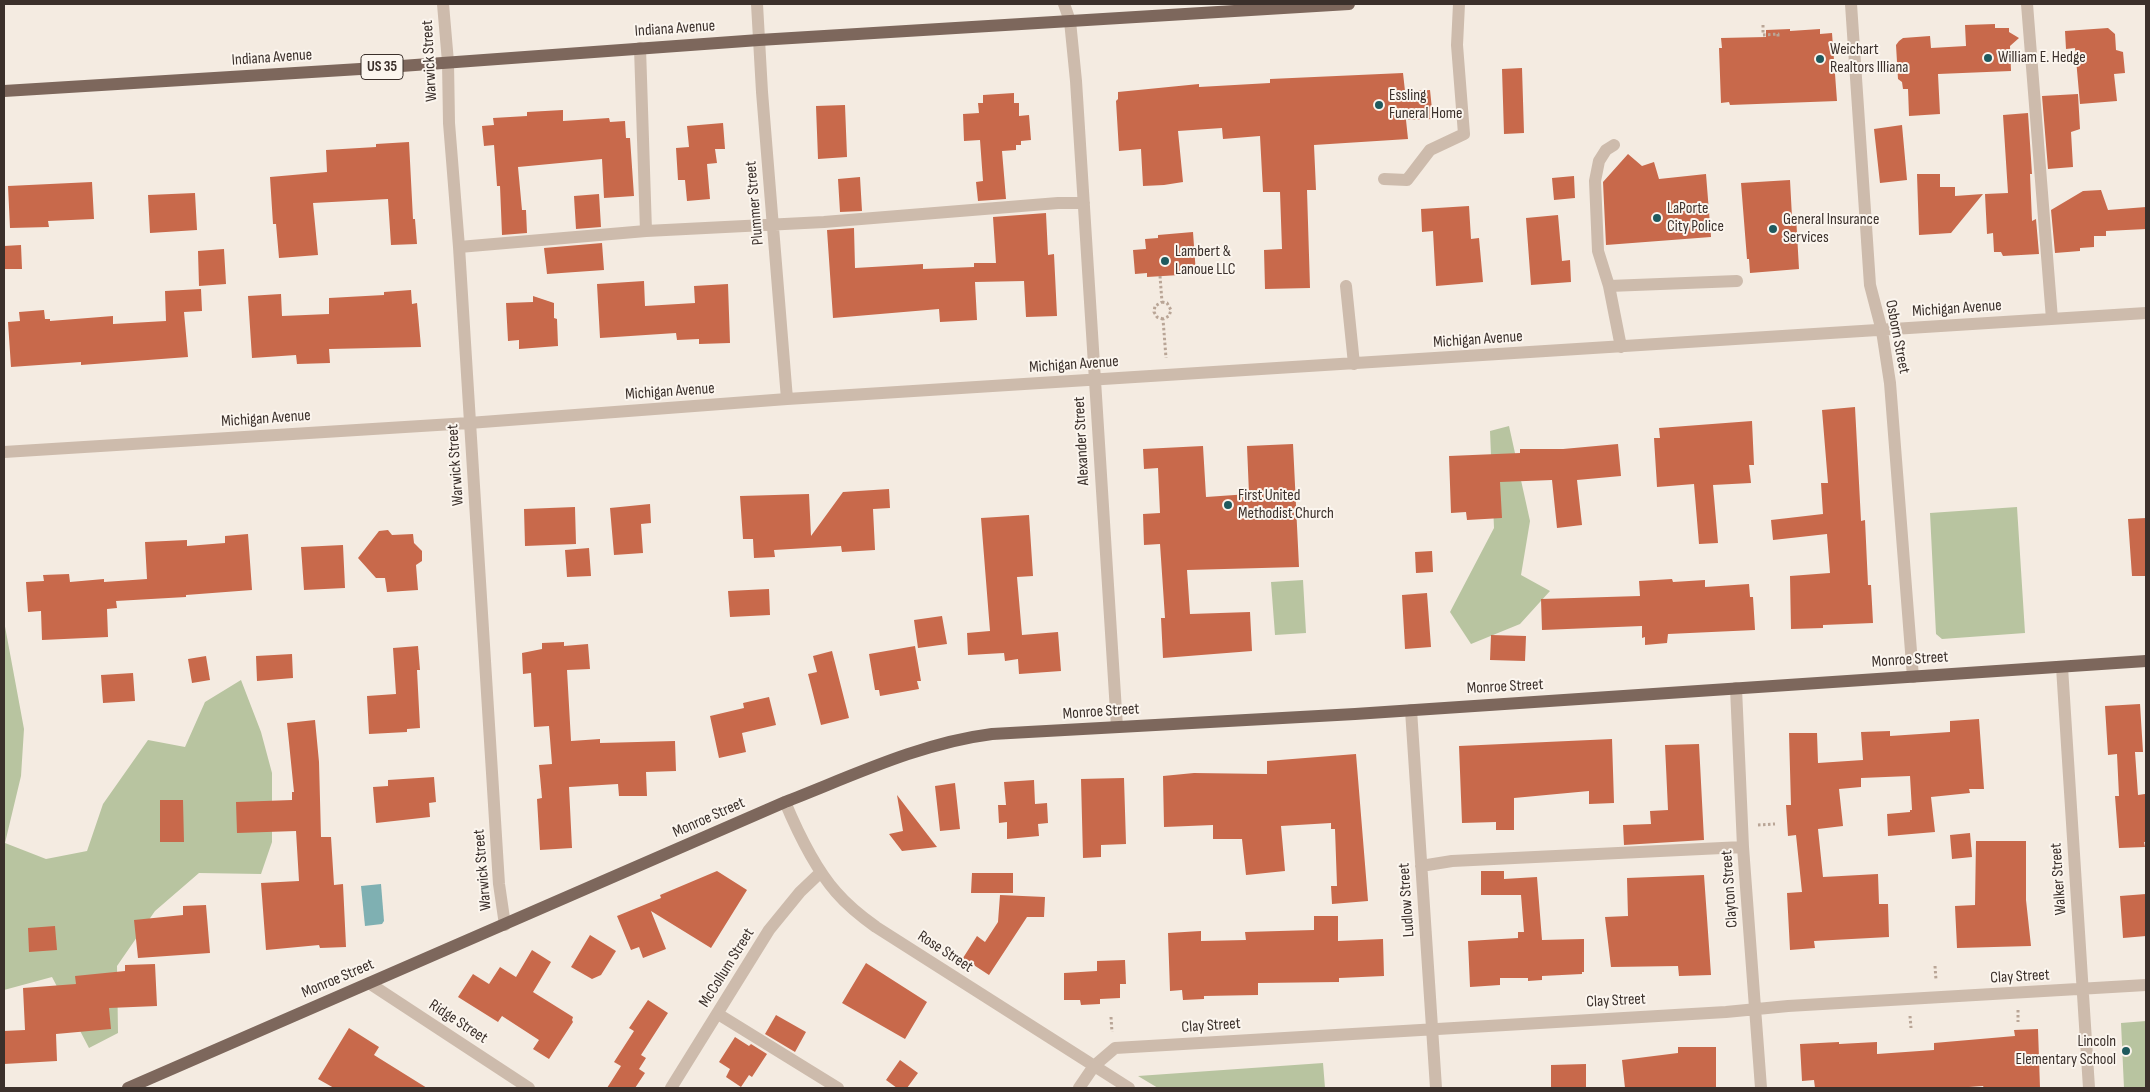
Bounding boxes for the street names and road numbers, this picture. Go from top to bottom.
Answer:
street label: Indiana Avenue [634,17,716,41]
street label: Warwick Street [418,20,442,102]
street label: Indiana Avenue [231,46,313,70]
road number: US 35 [361,54,403,80]
street label: Plummer Street [742,160,768,246]
street label: Michigan Avenue [1912,296,2002,322]
street label: Osborn Street [1880,299,1914,375]
street label: Michigan Avenue [1433,327,1523,353]
street label: Michigan Avenue [1029,352,1119,378]
street label: Michigan Avenue [625,379,715,405]
street label: Alexander Street [1070,396,1094,486]
street label: Michigan Avenue [221,406,311,432]
street label: Warwick Street [444,424,468,506]
street label: Monroe Street [1871,648,1949,672]
street label: Monroe Street [1466,675,1544,699]
street label: Monroe Street [1062,700,1140,724]
street label: Monroe Street [670,794,748,842]
street label: Warwick Street [470,828,496,912]
street label: Walker Street [2047,842,2071,916]
street label: Clayton Street [1718,850,1742,928]
street label: Ludlow Street [1395,862,1419,938]
street label: McCollum Street [695,925,759,1011]
street label: Rose Street [914,927,976,977]
street label: Monroe Street [299,955,377,1003]
street label: Clay Street [1990,966,2050,988]
street label: Clay Street [1586,990,1646,1012]
street label: Ridge Street [425,996,491,1048]
street label: Clay Street [1181,1014,1241,1038]

